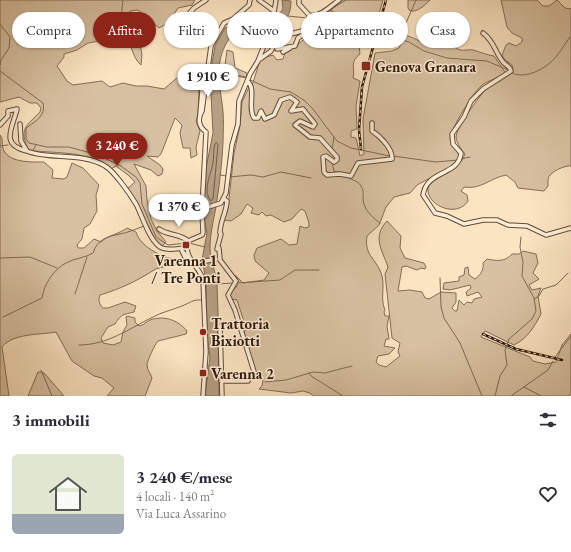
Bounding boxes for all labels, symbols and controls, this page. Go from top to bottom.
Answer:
chip: Compra [12,12,85,48]
chip: Affitta [93,12,156,48]
chip: Filtri [164,12,219,48]
chip: Nuovo [227,12,293,48]
chip: Appartamento [301,12,408,48]
chip: Casa [416,12,470,48]
place label: Genova Granara [375,57,477,76]
marker: Genova Granara [360,60,372,72]
pin: 1 910 € [171,64,245,98]
text: 1 910 € [186,68,230,85]
pin: 3 240 € [80,133,154,167]
text: 3 240 € [95,137,139,154]
pin: 1 370 € [142,194,216,228]
text: 1 370 € [157,198,201,215]
marker: Varenna 1 / Tre Ponti [181,240,191,250]
place label: Varenna 1 / Tre Ponti [151,251,221,287]
place label: Trattoria Bixiotti [211,314,270,350]
marker: Trattoria Bixiotti [198,327,208,337]
place label: Varenna 2 [211,364,274,383]
marker: Varenna 2 [198,368,208,378]
text: 3 immobili [12,409,90,431]
icon: filters [537,409,559,431]
text: 3 240 €/mese [136,466,232,488]
icon: home [44,470,92,518]
icon: heart [537,483,559,505]
text: 4 locali · 140 m² [136,488,214,505]
text: Via Luca Assarino [136,505,226,522]

